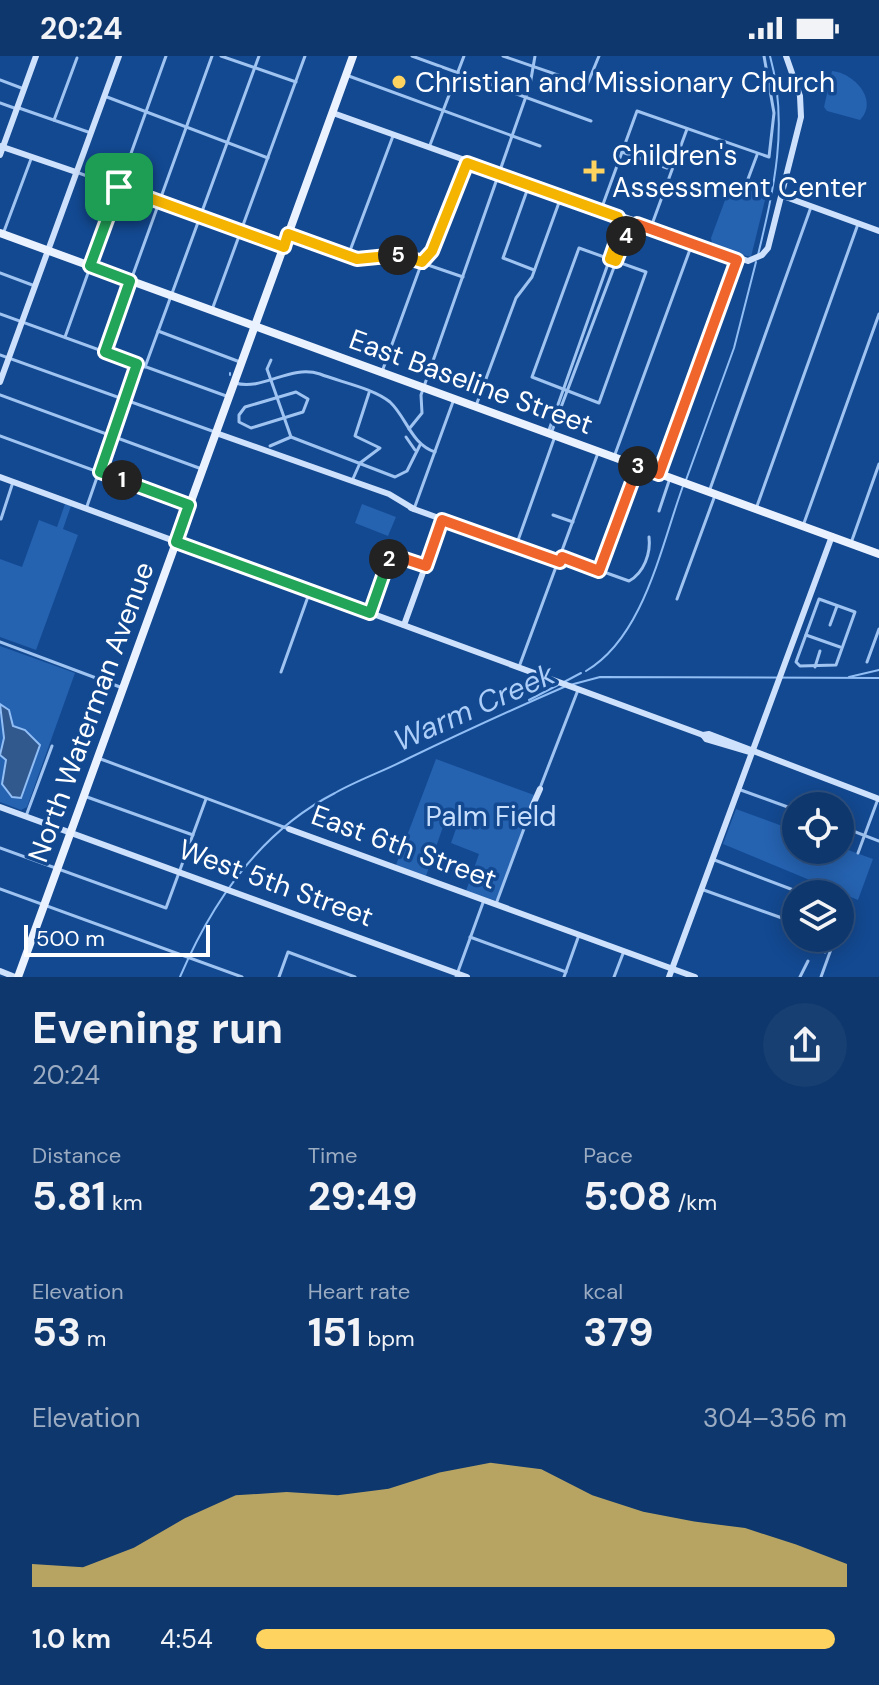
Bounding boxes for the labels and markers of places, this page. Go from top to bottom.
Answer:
place label: Christian and Missionary Church [415,64,835,101]
marker: Christian and Missionary Church [390,73,408,91]
place label: Children's Assessment Center [612,137,867,206]
pin [85,153,153,221]
marker: Children's Assessment Center [583,160,605,182]
pin: 4 [606,216,646,256]
pin: 5 [378,235,418,275]
pin: 3 [618,446,658,486]
pin: 1 [102,460,142,500]
pin: 2 [369,539,409,579]

